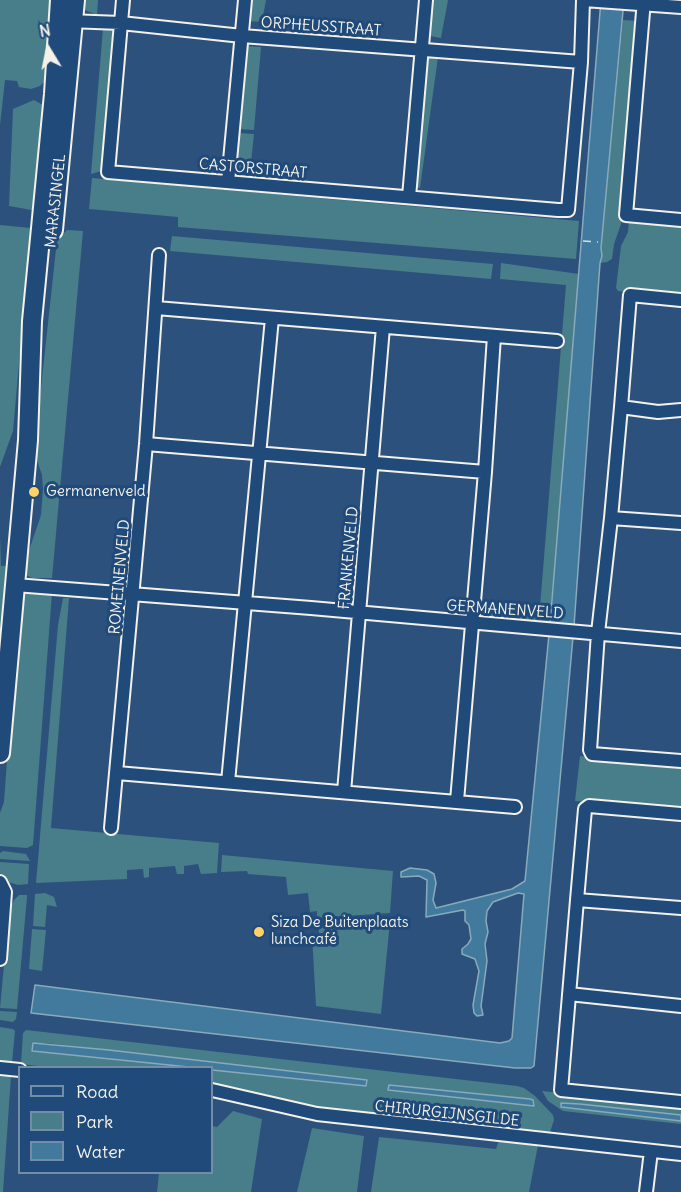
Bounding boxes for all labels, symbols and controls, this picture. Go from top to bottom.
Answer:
street label: ORPHEUSSTRAAT [260,14,382,40]
north arrow [18,18,78,78]
text: N [38,19,52,41]
street label: MARASINGEL [42,153,70,249]
street label: CASTORSTRAAT [198,155,308,183]
place label: Germanenveld [46,483,146,501]
marker: Germanenveld [27,485,41,499]
street label: FRANKENVELD [336,506,362,610]
street label: ROMEINENVELD [106,519,134,635]
street label: GERMANENVELD [446,597,564,623]
place label: Siza De Buitenplaats lunchcafé [271,914,409,949]
marker: Siza De Buitenplaats lunchcafé [252,925,266,939]
legend [18,1066,213,1174]
text: Road [76,1080,118,1103]
street label: CHIRURGIJNSGILDE [374,1097,520,1131]
text: Park [76,1110,113,1133]
text: Water [76,1140,125,1163]

